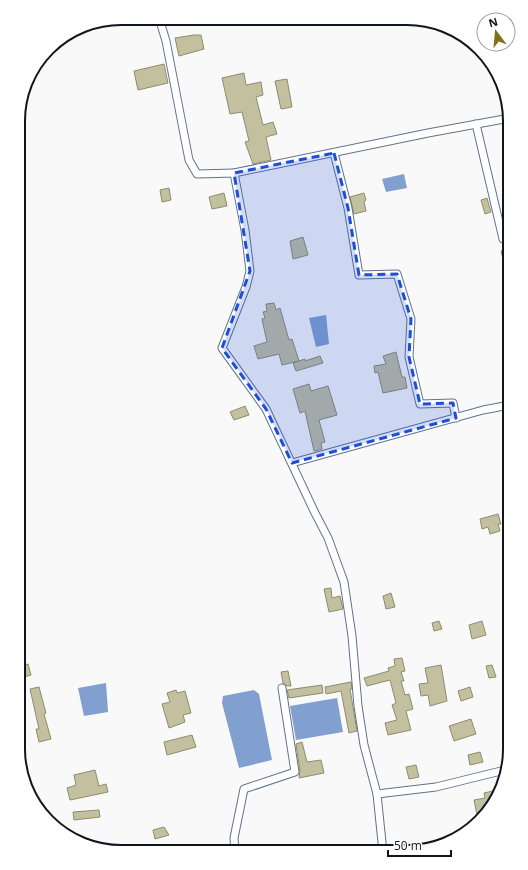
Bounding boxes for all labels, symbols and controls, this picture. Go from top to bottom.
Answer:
north arrow [476,12,516,52]
text: N [487,13,499,30]
scale bar [388,832,451,858]
text: 50 m [394,837,422,854]

